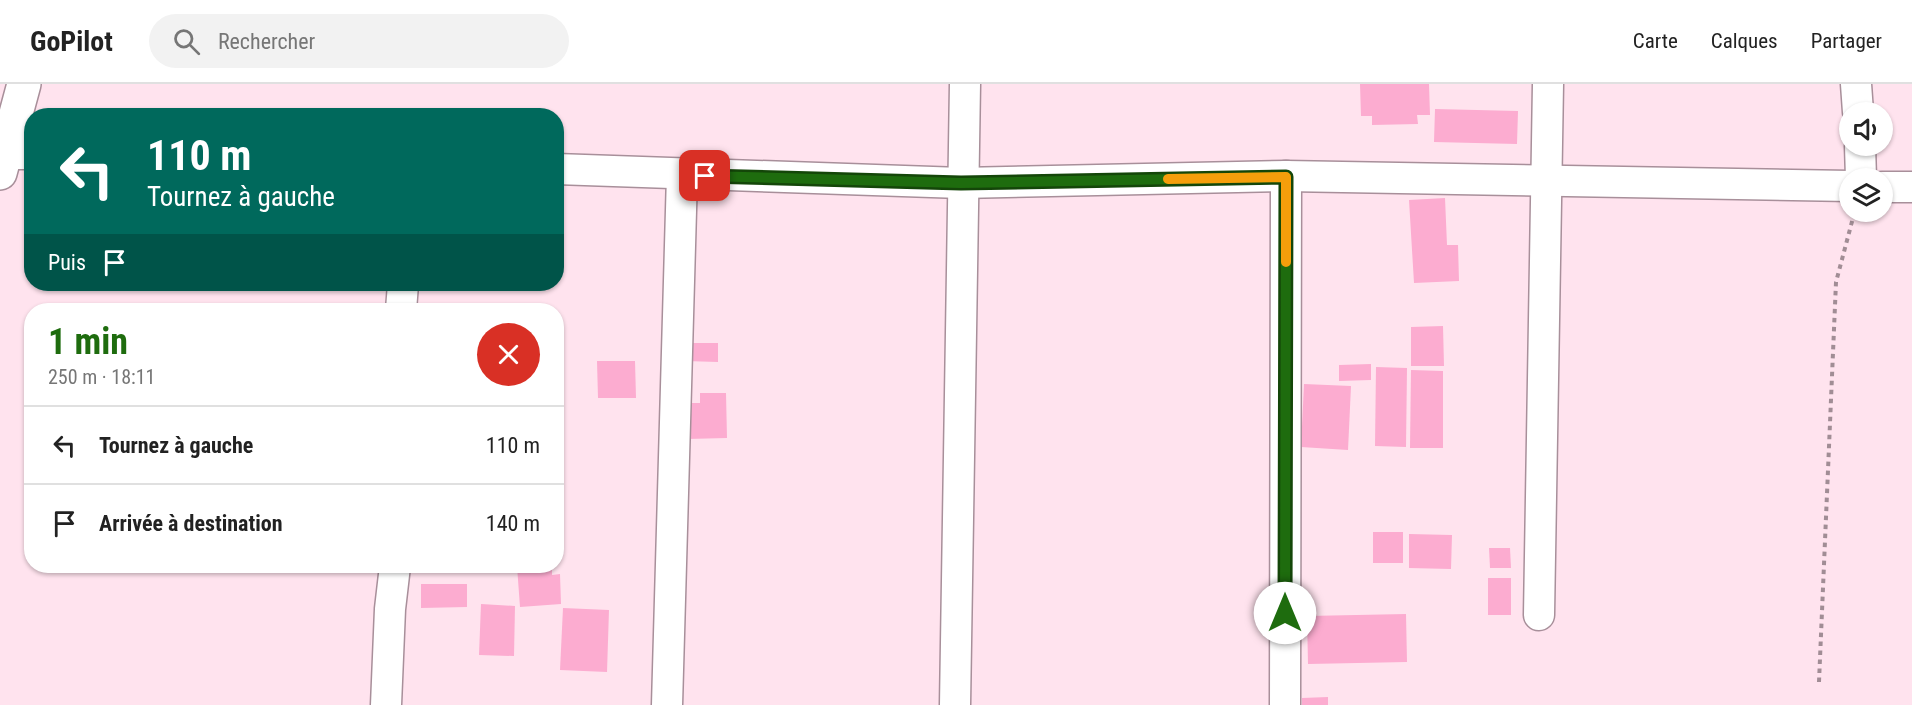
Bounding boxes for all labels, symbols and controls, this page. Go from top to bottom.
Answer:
search box [149,14,569,68]
text: GoPilot [30,25,113,58]
icon: search [170,25,203,58]
text: Rechercher [218,29,315,54]
text: Carte [1633,29,1678,53]
text: Calques [1711,29,1778,53]
text: Partager [1811,29,1882,53]
map controls [1839,102,1893,222]
button: sound [1839,102,1893,156]
text: 110 m [147,131,252,180]
icon: left [48,132,126,210]
pin [679,150,730,201]
icon: arrive [688,159,721,192]
button: layers [1839,168,1893,222]
text: Tournez à gauche [147,181,335,213]
icon: arrive [98,246,131,279]
text: Puis [48,250,86,275]
text: 1 min [48,321,128,363]
button: close [477,323,540,386]
text: 250 m · 18:11 [48,365,155,389]
icon: left [48,429,81,462]
text: Tournez à gauche [99,433,253,458]
text: 110 m [486,433,540,458]
icon: arrive [48,507,81,540]
text: Arrivée à destination [99,511,283,536]
text: 140 m [486,511,540,536]
position arrow [1253,581,1317,645]

